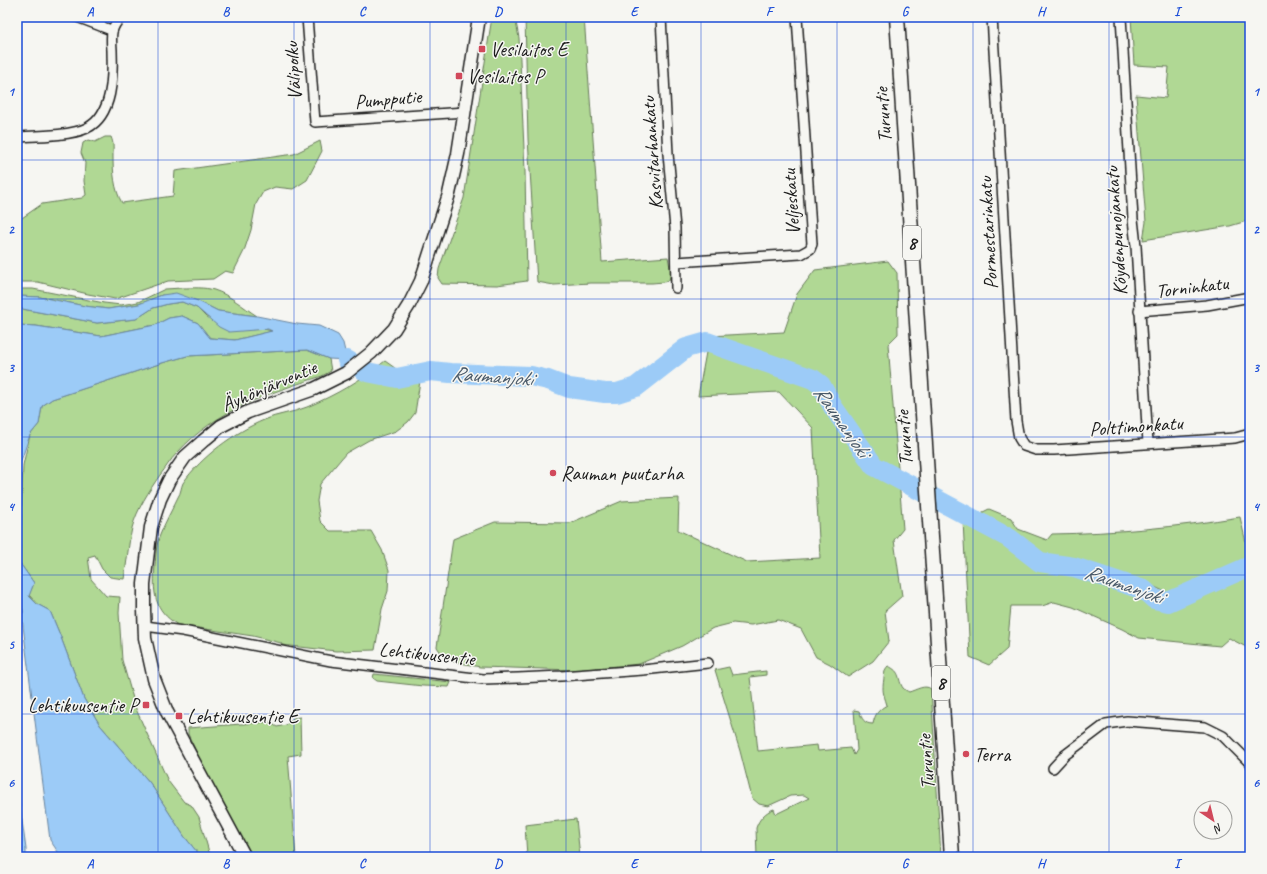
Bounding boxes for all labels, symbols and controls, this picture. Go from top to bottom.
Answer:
text: A [87,4,95,20]
text: B [223,4,231,20]
text: C [359,4,367,20]
text: D [494,4,503,20]
text: E [631,4,640,20]
text: F [766,4,775,20]
text: G [902,4,910,20]
text: H [1037,4,1047,20]
text: I [1174,4,1183,20]
place label: Vesilaitos E [490,37,570,62]
street label: Välipolku [278,39,308,101]
marker: Vesilaitos E [477,44,487,54]
place label: Vesilaitos P [467,64,546,89]
marker: Vesilaitos P [454,71,464,81]
text: 1 [8,84,16,100]
street label: Pumpputie [354,84,424,114]
text: 1 [1253,84,1261,100]
street label: Turuntie [869,85,897,143]
street label: Kasvitarhankatu [635,94,668,210]
street label: Köydenpunojankatu [1099,164,1133,296]
street label: Veljeskatu [776,167,806,236]
street label: Pormestarinkatu [972,175,1003,290]
text: 2 [8,222,15,238]
text: 2 [1253,222,1260,238]
road number: 8 [903,226,921,260]
street label: Torninkatu [1154,270,1231,304]
street label: Äyhönjärventie [218,354,322,417]
text: 3 [8,360,15,376]
water label: Raumanjoki [451,360,538,392]
text: 3 [1253,360,1260,376]
water label: Raumanjoki [808,380,879,466]
street label: Turuntie [890,408,918,466]
street label: Polttimonkatu [1089,410,1185,442]
place label: Rauman puutarha [561,461,684,486]
marker: Rauman puutarha [548,468,558,478]
text: 4 [8,499,16,515]
text: 4 [1253,499,1261,515]
water label: Raumanjoki [1081,559,1171,611]
text: 5 [8,637,15,653]
street label: Lehtikuusentie [378,637,477,672]
text: 5 [1253,637,1260,653]
road number: 8 [932,666,950,700]
place label: Lehtikuusentie P [28,693,141,718]
marker: Lehtikuusentie P [141,700,151,710]
place label: Lehtikuusentie E [187,704,301,729]
marker: Lehtikuusentie E [174,711,184,721]
street label: Turuntie [912,732,940,790]
place label: Terra [974,742,1012,767]
marker: Terra [961,749,971,759]
text: 6 [8,775,15,791]
text: 6 [1253,775,1260,791]
north arrow [1193,800,1233,840]
text: N [1210,821,1226,837]
text: A [87,856,95,872]
text: B [223,856,231,872]
text: C [359,856,367,872]
text: D [494,856,503,872]
text: E [631,856,640,872]
text: F [766,856,775,872]
text: G [902,856,910,872]
text: H [1037,856,1047,872]
text: I [1174,856,1183,872]

